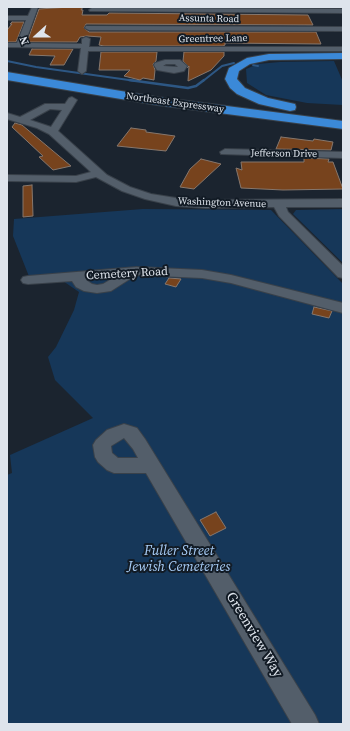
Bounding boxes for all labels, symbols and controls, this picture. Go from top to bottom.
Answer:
street label: Assunta Road [179,12,239,26]
north arrow [16,16,56,56]
street label: Greentree Lane [178,32,248,46]
text: N [16,34,33,47]
street label: Northeast Expressway [125,90,225,116]
street label: Jefferson Drive [251,147,317,161]
street label: Washington Avenue [178,195,266,211]
street label: Cemetery Road [86,265,168,283]
park label: Fuller Street Jewish Cemeteries [128,543,230,576]
street label: Greenview Way [222,589,286,681]

